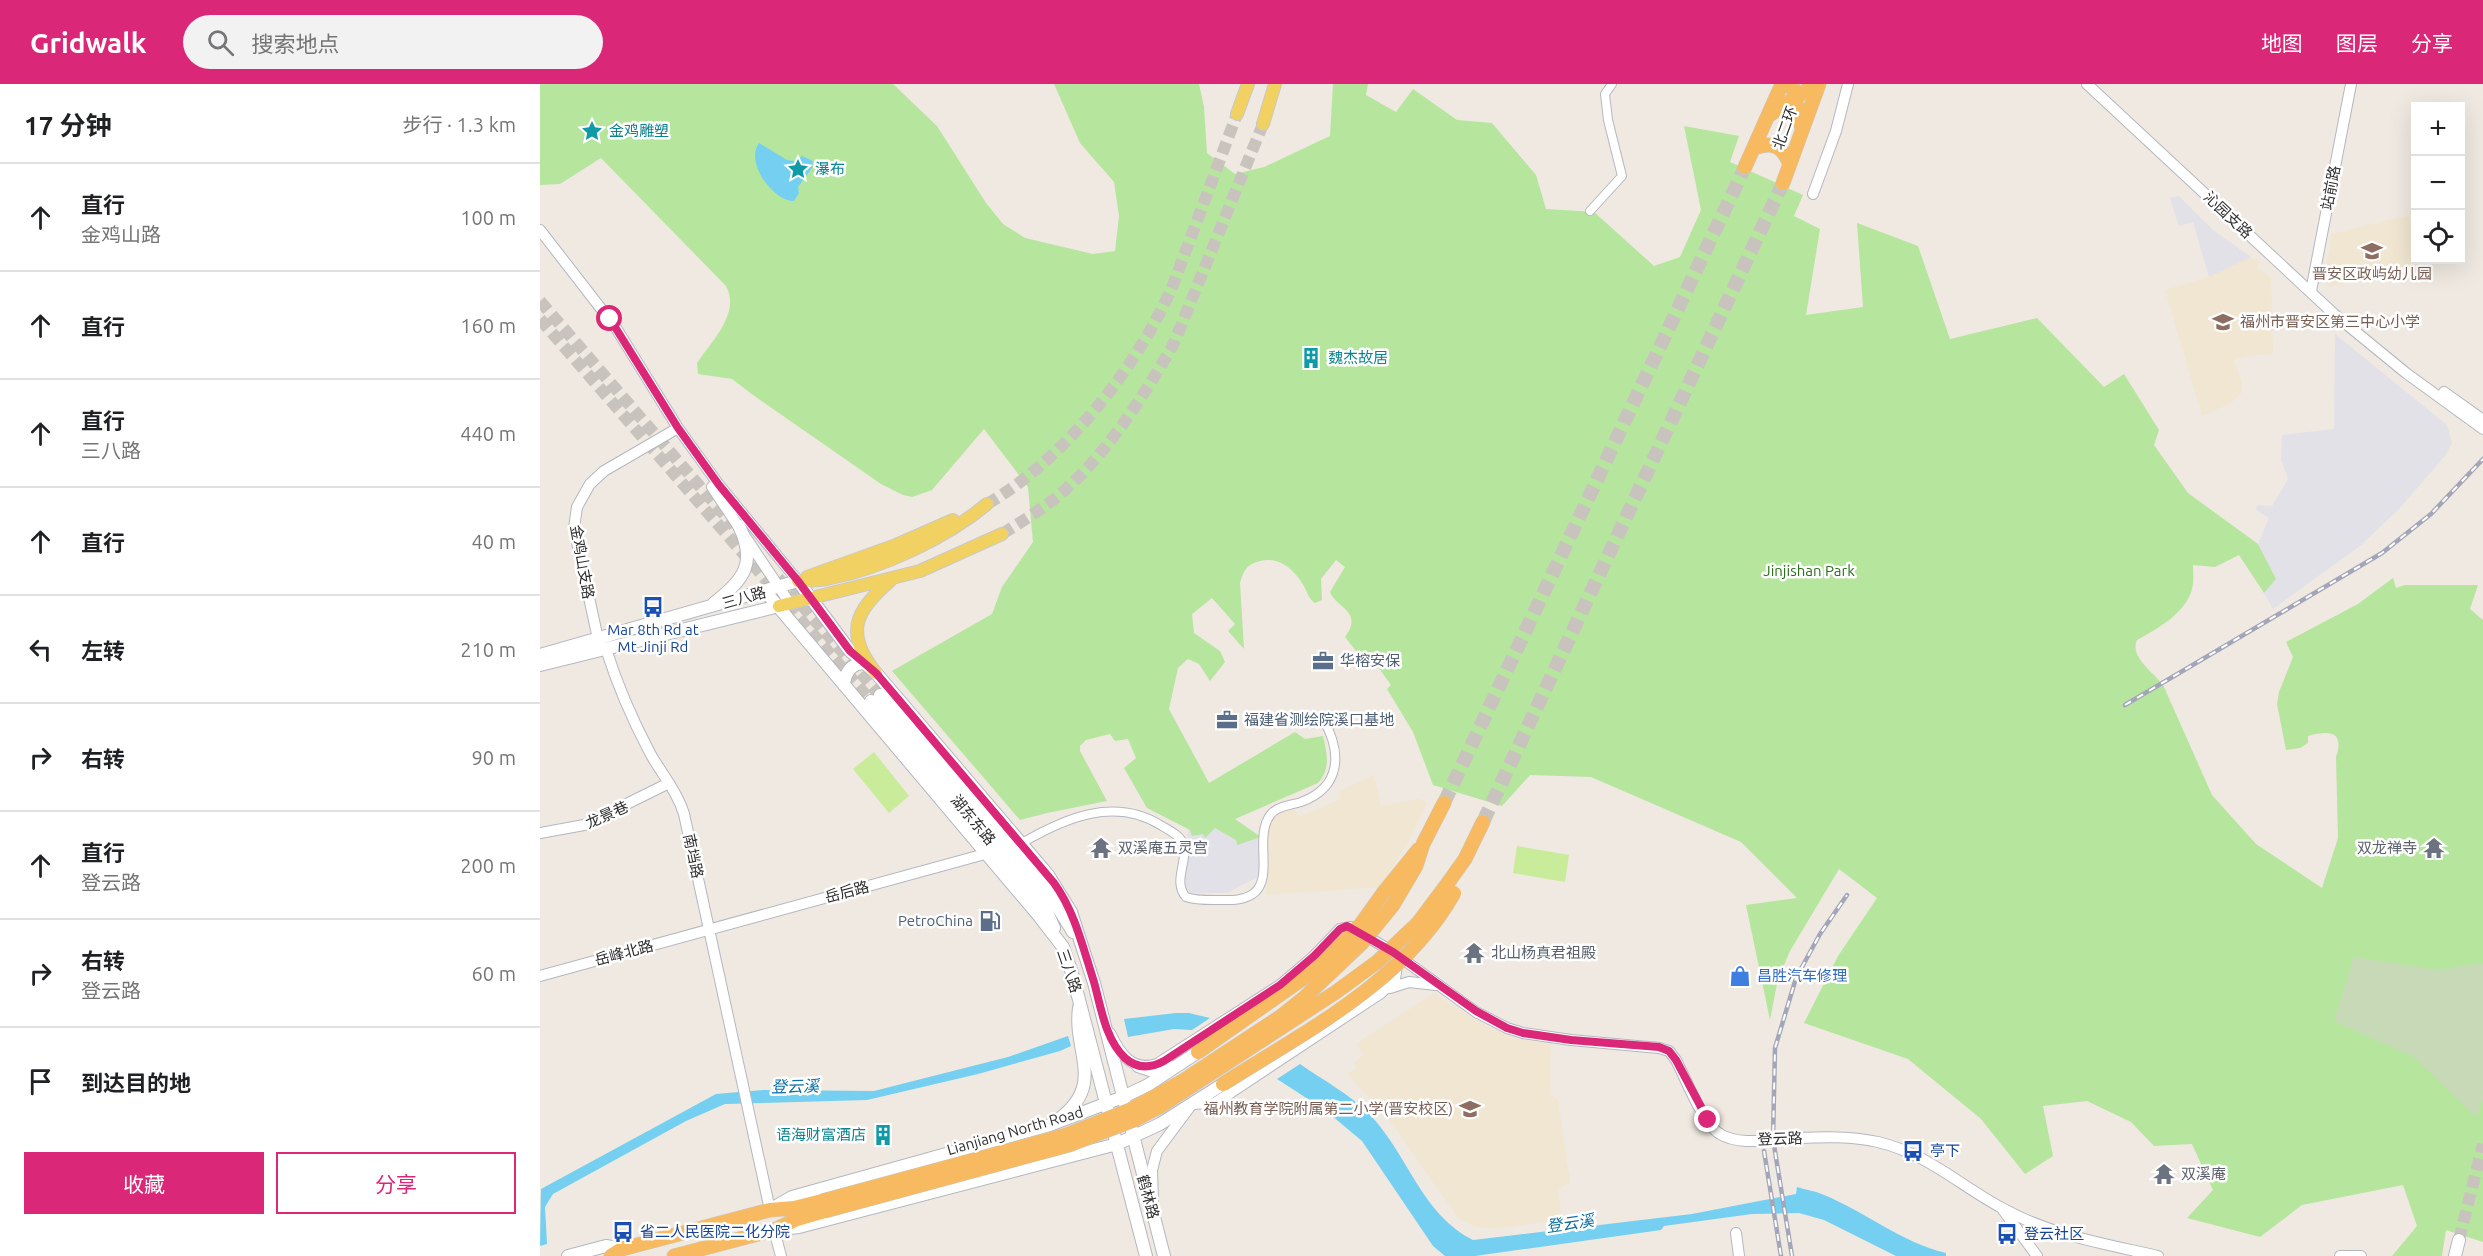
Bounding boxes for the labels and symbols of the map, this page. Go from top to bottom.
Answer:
street label: 北二环 [1769,104,1800,152]
place icon: 金鸡雕塑 [580,119,604,143]
place label: 金鸡雕塑 [609,122,669,139]
place icon: 瀑布 [786,157,810,181]
place label: 瀑布 [815,160,845,177]
street label: 站前路 [2318,164,2343,212]
street label: 沁园支路 [2201,188,2256,241]
school or university icon: 晋安区政屿幼儿园 [2360,239,2384,263]
place label: 晋安区政屿幼儿园 [2312,265,2432,282]
route start [596,305,622,331]
school or university icon: 福州市晋安区第三中心小学 [2211,310,2235,334]
place label: 福州市晋安区第三中心小学 [2240,313,2420,330]
building icon: 魏杰故居 [1299,346,1323,370]
place label: 魏杰故居 [1328,349,1388,366]
street label: 金鸡山支路 [568,523,597,600]
park label: Jinjishan Park [1763,562,1855,579]
street label: 三八路 [720,583,768,612]
bus stop icon: Mar 8th Rd at Mt Jinji Rd [641,595,665,619]
place label: Mar 8th Rd at Mt Jinji Rd [607,621,699,655]
office icon: 华榕安保 [1311,649,1335,673]
place label: 华榕安保 [1340,652,1400,669]
office icon: 福建省测绘院溪口基地 [1215,708,1239,732]
place label: 福建省测绘院溪口基地 [1244,711,1394,728]
street label: 湖东东路 [948,791,999,848]
street label: 龙景巷 [583,798,631,831]
street label: 南垱路 [680,832,706,880]
temple icon: 双溪庵五灵宫 [1089,836,1113,860]
temple icon: 双龙禅寺 [2422,836,2446,860]
place label: 双溪庵五灵宫 [1118,839,1208,856]
place label: 双龙禅寺 [2357,839,2417,856]
street label: 岳后路 [823,877,871,906]
fuel station icon: PetroChina [978,909,1002,933]
place label: PetroChina [898,912,973,929]
street label: 岳峰北路 [593,937,655,968]
temple icon: 北山杨真君祖殿 [1462,941,1486,965]
place label: 北山杨真君祖殿 [1491,944,1596,961]
street label: 三八路 [1054,947,1085,995]
shop icon: 昌胜汽车修理 [1728,964,1752,988]
place label: 昌胜汽车修理 [1757,967,1847,984]
water label: 登云溪 [771,1077,821,1095]
school or university icon: 福州教育学院附属第二小学(晋安校区) [1458,1097,1482,1121]
place label: 福州教育学院附属第二小学(晋安校区) [1204,1100,1453,1117]
street label: Lianjiang North Road [945,1103,1085,1158]
route end [1694,1106,1720,1132]
building icon: 语海财富酒店 [871,1123,895,1147]
place label: 语海财富酒店 [776,1126,866,1143]
street label: 登云路 [1757,1129,1803,1148]
bus stop icon: 亭下 [1901,1139,1925,1163]
place label: 亭下 [1930,1142,1960,1159]
temple icon: 双溪庵 [2152,1162,2176,1186]
place label: 双溪庵 [2181,1165,2226,1182]
street label: 鹤林路 [1134,1173,1163,1221]
water label: 登云溪 [1545,1210,1597,1235]
bus stop icon: 省二人民医院二化分院 [611,1220,635,1244]
bus stop icon: 登云社区 [1995,1222,2019,1246]
place label: 省二人民医院二化分院 [640,1223,790,1240]
place label: 登云社区 [2024,1225,2084,1242]

